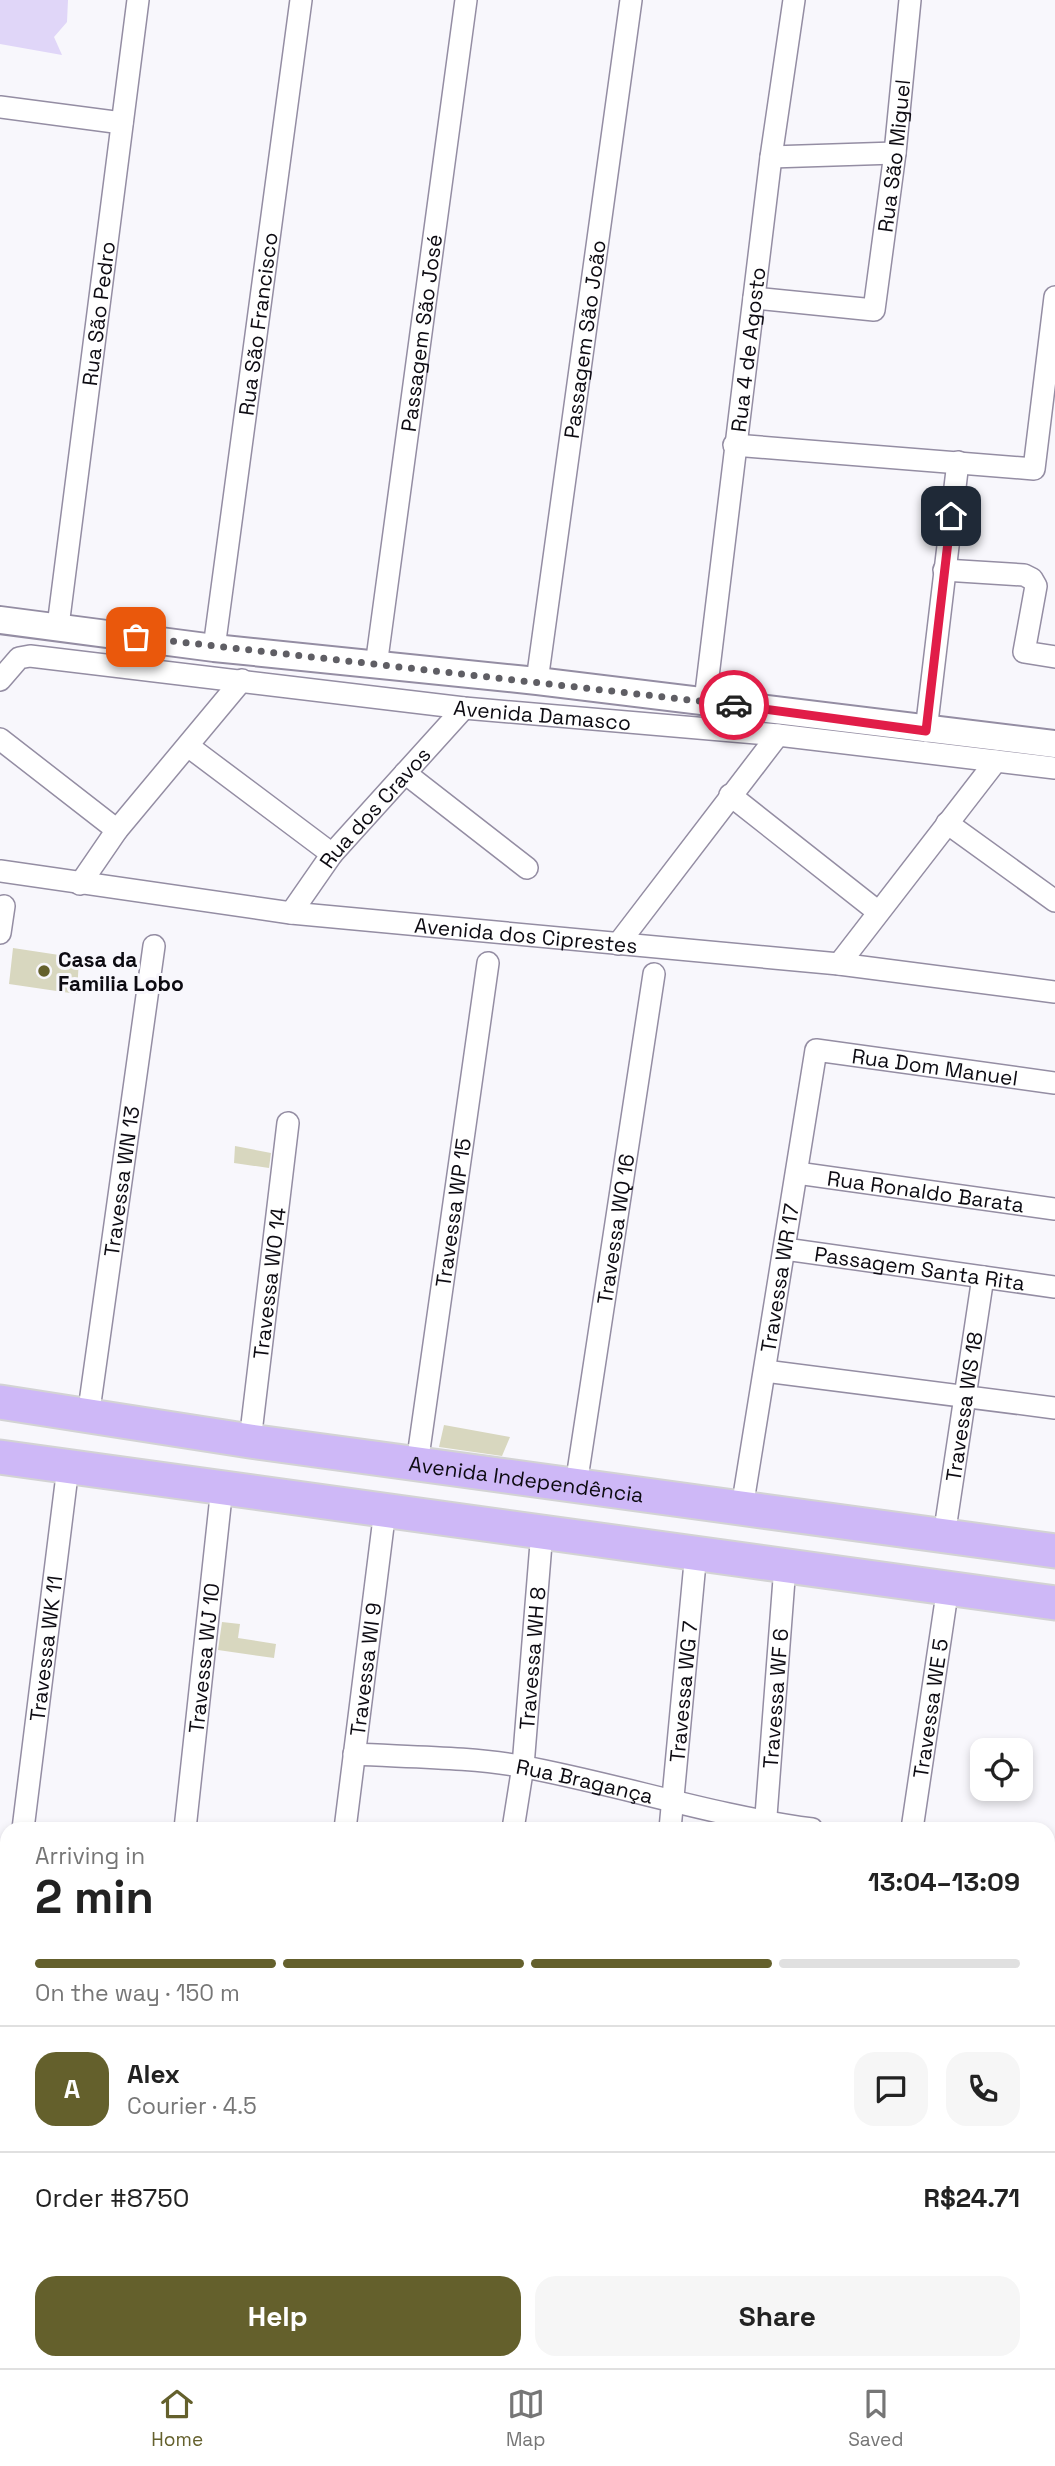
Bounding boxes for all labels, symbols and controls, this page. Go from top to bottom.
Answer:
street label: Rua São Miguel [871,78,916,234]
street label: Rua São Francisco [232,231,283,417]
street label: Passagem São José [394,233,448,433]
street label: Passagem São João [557,238,611,440]
street label: Rua São Pedro [75,240,121,387]
street label: Rua 4 de Agosto [724,266,771,434]
pin [921,486,981,546]
icon: home [932,497,970,535]
pin [106,607,166,667]
icon: bag [117,618,155,656]
courier [699,670,769,740]
icon: car [715,686,753,724]
street label: Avenida Damasco [452,693,632,736]
street label: Rua dos Cravos [313,741,436,873]
street label: Avenida dos Ciprestes [413,911,639,959]
place label: Casa da Familia Lobo [58,946,184,997]
marker: Casa da Familia Lobo [36,963,52,979]
street label: Rua Dom Manuel [850,1042,1020,1091]
street label: Travessa WN 13 [97,1104,145,1258]
street label: Travessa WP 15 [429,1136,477,1289]
street label: Travessa WQ 16 [590,1152,640,1306]
street label: Rua Ronaldo Barata [826,1164,1026,1218]
street label: Travessa WR 17 [754,1202,804,1354]
street label: Travessa WO 14 [246,1206,291,1360]
street label: Passagem Santa Rita [813,1240,1027,1296]
street label: Travessa WS 18 [939,1330,988,1483]
street label: Avenida Independência [407,1449,645,1508]
street label: Travessa WK 11 [23,1574,68,1723]
street label: Travessa WJ 10 [182,1581,225,1735]
street label: Travessa WH 8 [512,1586,551,1731]
street label: Travessa WI 9 [343,1601,387,1738]
street label: Travessa WG 7 [663,1620,703,1764]
street label: Travessa WF 6 [756,1627,794,1769]
street label: Travessa WE 5 [906,1637,954,1780]
map controls [970,1738,1033,1801]
button: locate [970,1738,1033,1801]
street label: Rua Bragança [514,1752,656,1809]
text: Arriving in [35,1841,145,1871]
text: 13:04–13:09 [868,1865,1020,1899]
text: 2 min [35,1868,154,1926]
text: On the way · 150 m [35,1978,240,2008]
button: chat [854,2052,928,2126]
button: phone [946,2052,1020,2126]
text: Alex [127,2057,180,2091]
text: A [64,2072,80,2106]
text: Courier · 4.5 [127,2091,257,2121]
text: Order #8750 [35,2181,189,2215]
text: R$24.71 [923,2181,1020,2215]
button: Help [35,2276,521,2356]
button: Share [535,2276,1020,2356]
tab: Home [151,2385,203,2452]
tab: Map [506,2385,545,2452]
tab: Saved [848,2385,904,2452]

